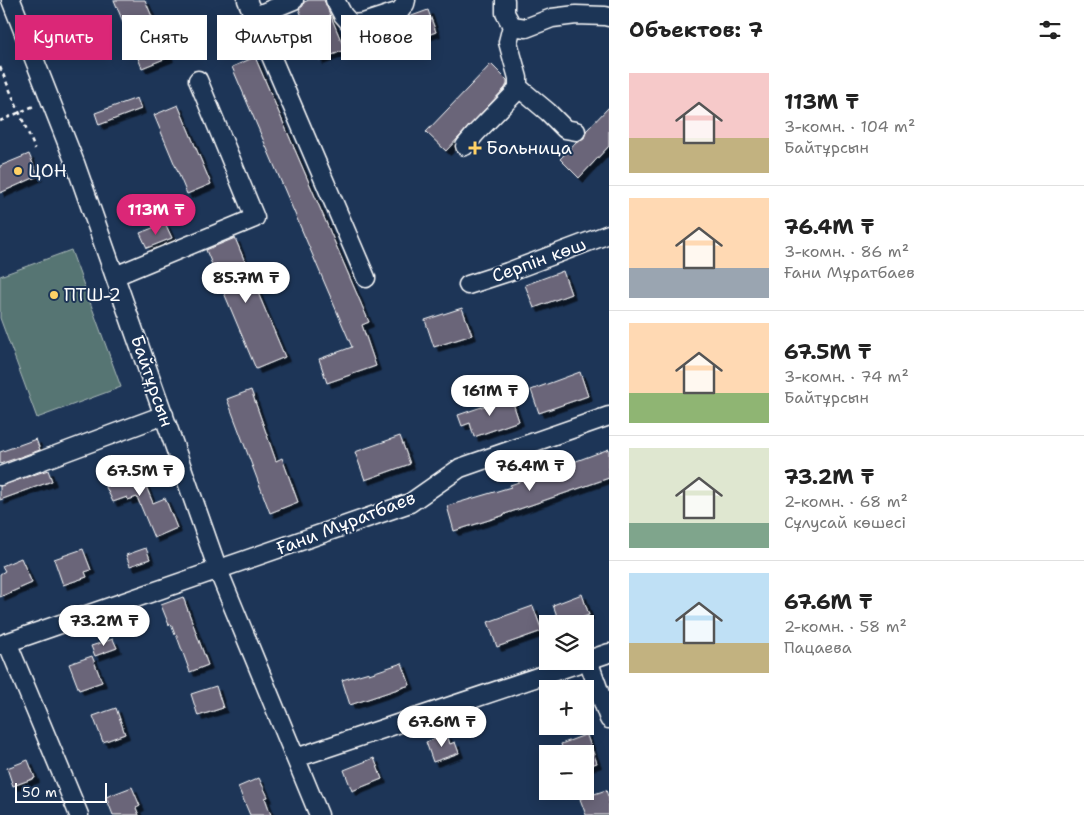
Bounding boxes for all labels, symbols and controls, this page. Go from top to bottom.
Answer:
chip: Купить [15,15,112,60]
chip: Снять [122,15,207,60]
chip: Фильтры [217,15,331,60]
chip: Новое [341,15,431,60]
text: Объектов: 7 [629,16,763,44]
icon: filters [1036,16,1064,44]
text: 113M ₸ [784,88,859,116]
icon: home [669,93,729,153]
text: 3-комн. · 104 m² [784,116,915,137]
place label: Больница [486,136,572,160]
text: Байтұрсын [784,137,869,158]
marker: Больница [468,141,482,155]
place label: ЦОН [28,159,67,183]
marker: ЦОН [12,165,24,177]
pin: 113M ₸ [115,194,197,236]
text: 113M ₸ [128,199,184,220]
text: 76.4M ₸ [784,213,874,241]
icon: home [669,218,729,278]
street label: Серпін көш [488,232,590,288]
text: 3-комн. · 86 m² [784,241,909,262]
pin: 85.7M ₸ [200,262,292,304]
text: Ғани Мұратбаев [784,262,915,283]
text: 85.7M ₸ [213,267,279,288]
place label: ПТШ-2 [64,283,121,307]
marker: ПТШ-2 [48,289,60,301]
street label: Байтұрсын [125,332,179,430]
text: 67.5M ₸ [784,338,871,366]
icon: home [669,343,729,403]
text: 3-комн. · 74 m² [784,366,909,387]
pin: 161M ₸ [449,374,531,417]
text: 161M ₸ [462,380,518,401]
text: Байтұрсын [784,387,869,408]
pin: 76.4M ₸ [484,450,576,492]
pin: 67.5M ₸ [94,454,186,497]
text: 76.4M ₸ [496,455,564,476]
text: 67.5M ₸ [107,460,173,481]
text: 73.2M ₸ [784,463,874,491]
icon: home [669,468,729,528]
street label: Ғани Мұратбаев [273,485,419,561]
text: 2-комн. · 68 m² [784,491,908,512]
text: Сұлусай көшесі [784,512,906,533]
text: 67.6M ₸ [784,588,872,616]
icon: home [669,593,729,653]
pin: 73.2M ₸ [58,604,150,647]
text: 73.2M ₸ [70,610,138,631]
map controls [539,615,594,800]
button: layers [539,615,594,670]
text: 2-комн. · 58 m² [784,616,907,637]
text: Пацаева [784,637,852,658]
button: + [539,680,594,735]
pin: 67.6M ₸ [396,706,488,748]
text: 67.6M ₸ [408,711,476,732]
button: − [539,745,594,800]
scale bar [15,780,108,803]
text: 50 m [22,783,57,801]

